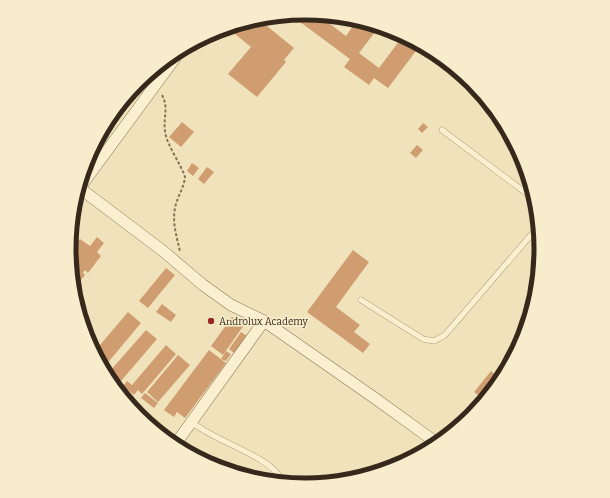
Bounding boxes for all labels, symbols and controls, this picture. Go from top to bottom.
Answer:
marker: Androlux Academy [206,316,216,326]
place label: Androlux Academy [219,316,309,328]

